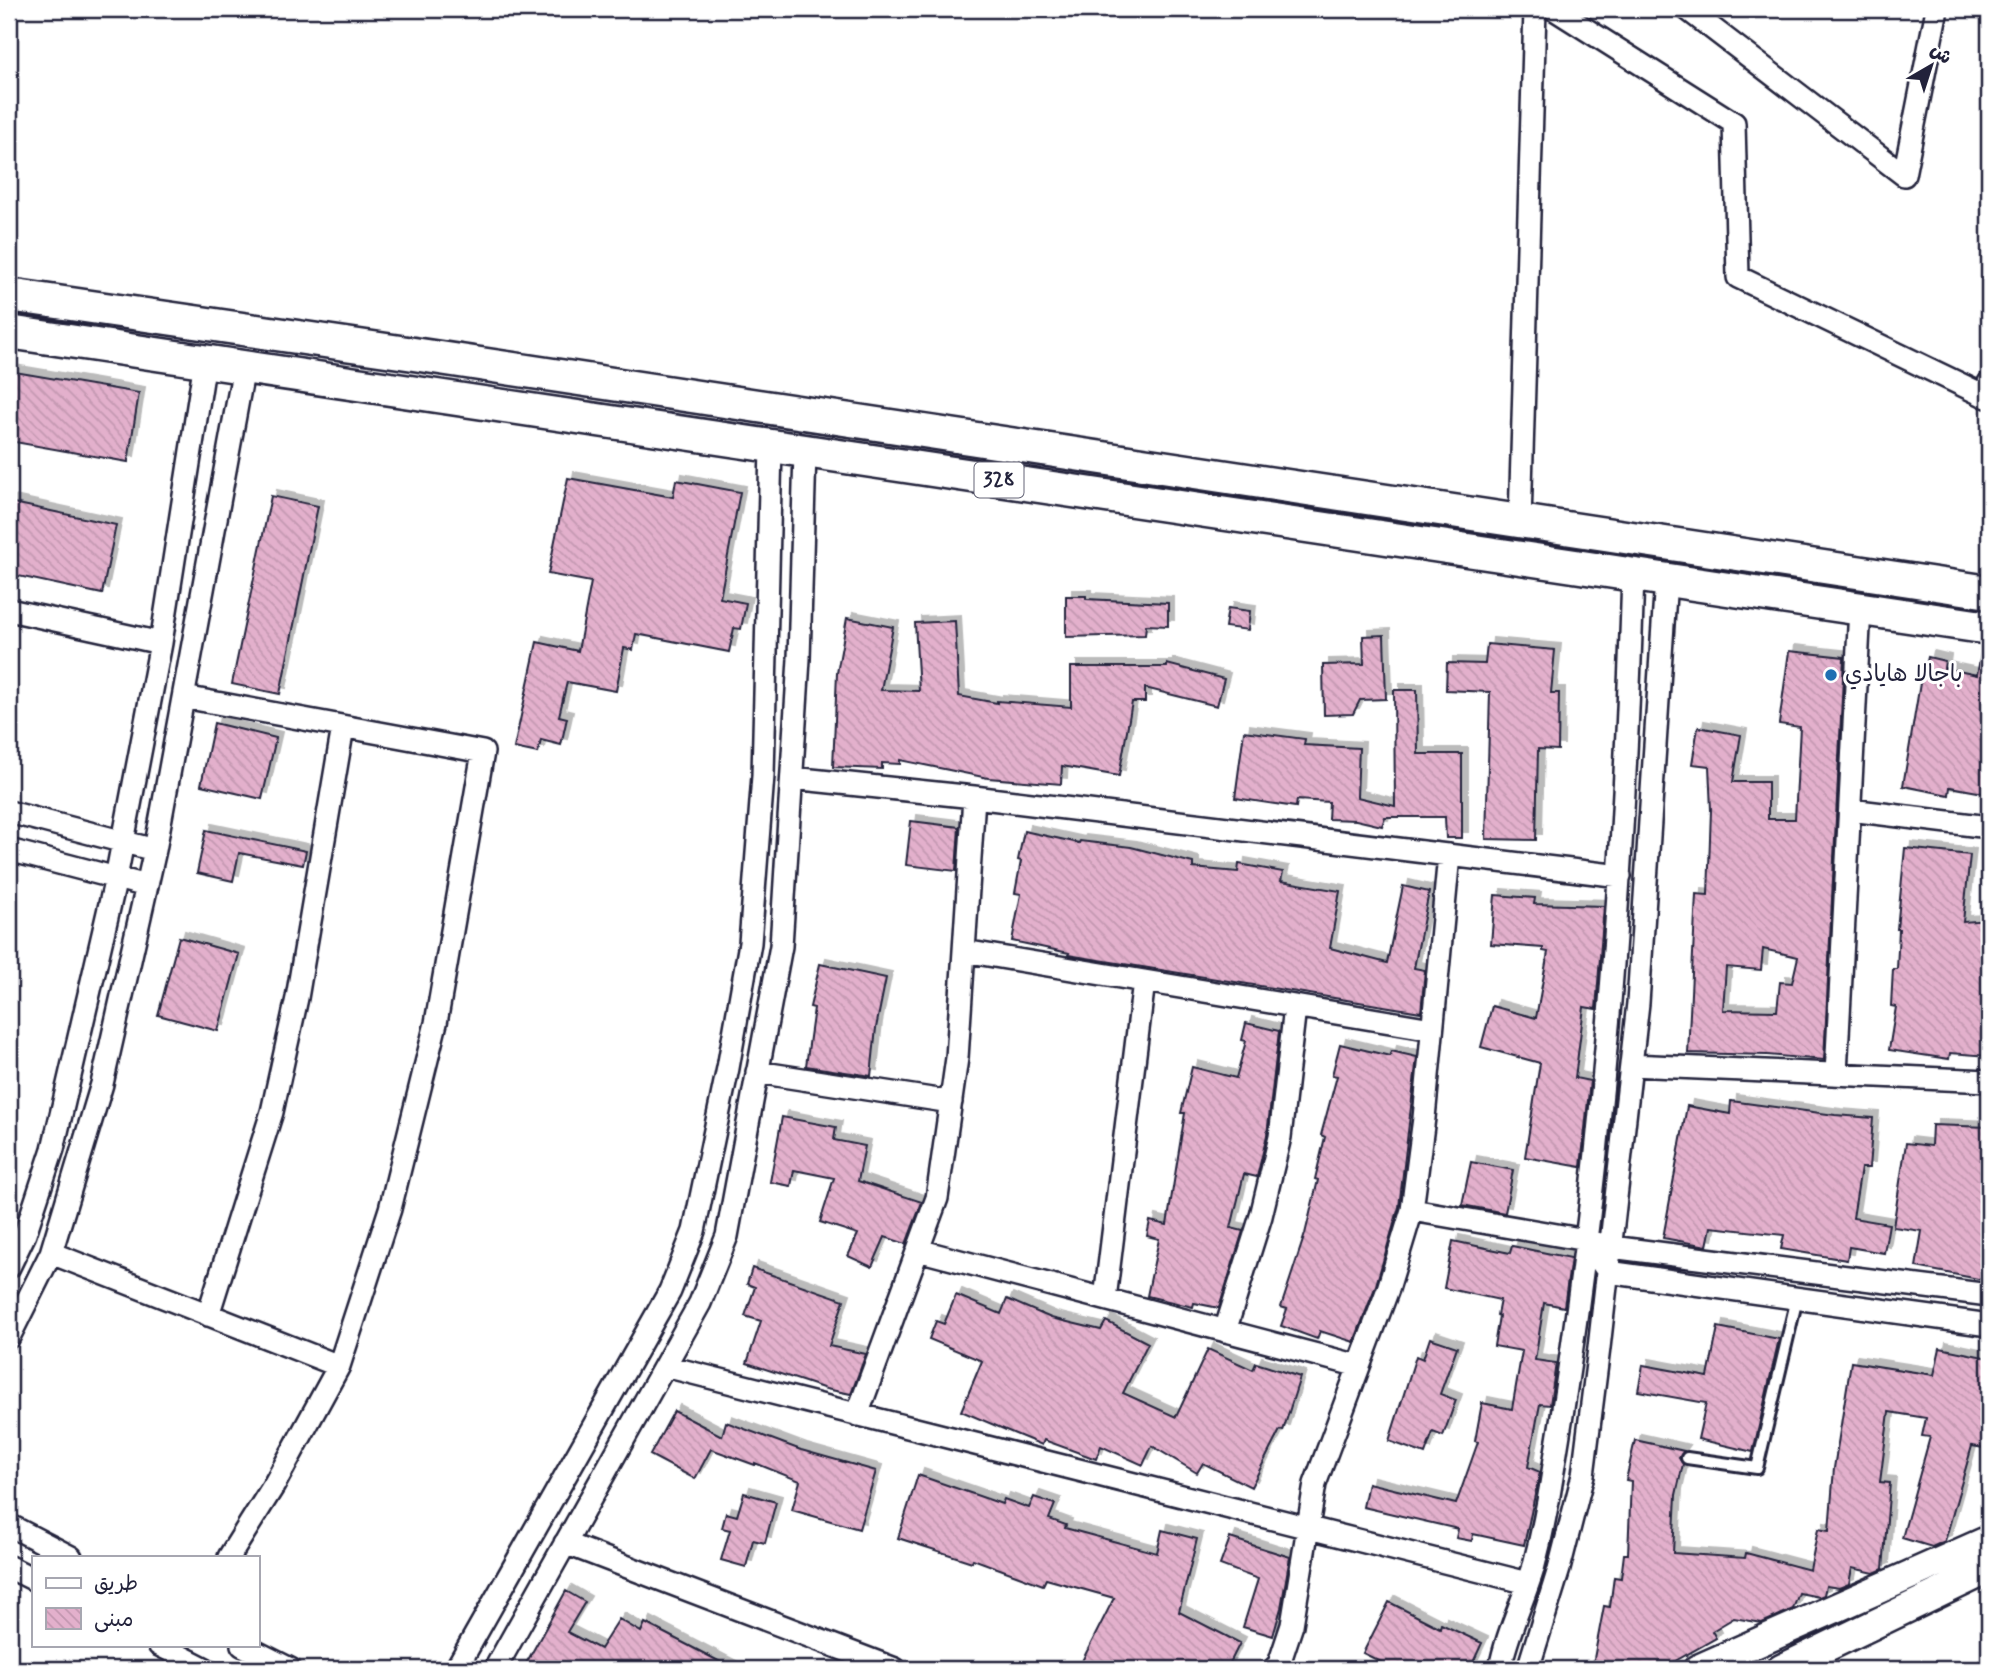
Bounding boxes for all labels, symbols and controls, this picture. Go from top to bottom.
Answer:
north arrow [1896,32,1966,102]
text: ش [1925,38,1957,70]
road number: 328 [974,462,1024,498]
place label: باجالا هايادي [1845,660,1963,690]
marker: باجالا هايادي [1823,667,1839,683]
legend [32,1556,259,1646]
text: طريق [94,1570,138,1598]
text: مبنى [94,1606,133,1634]

